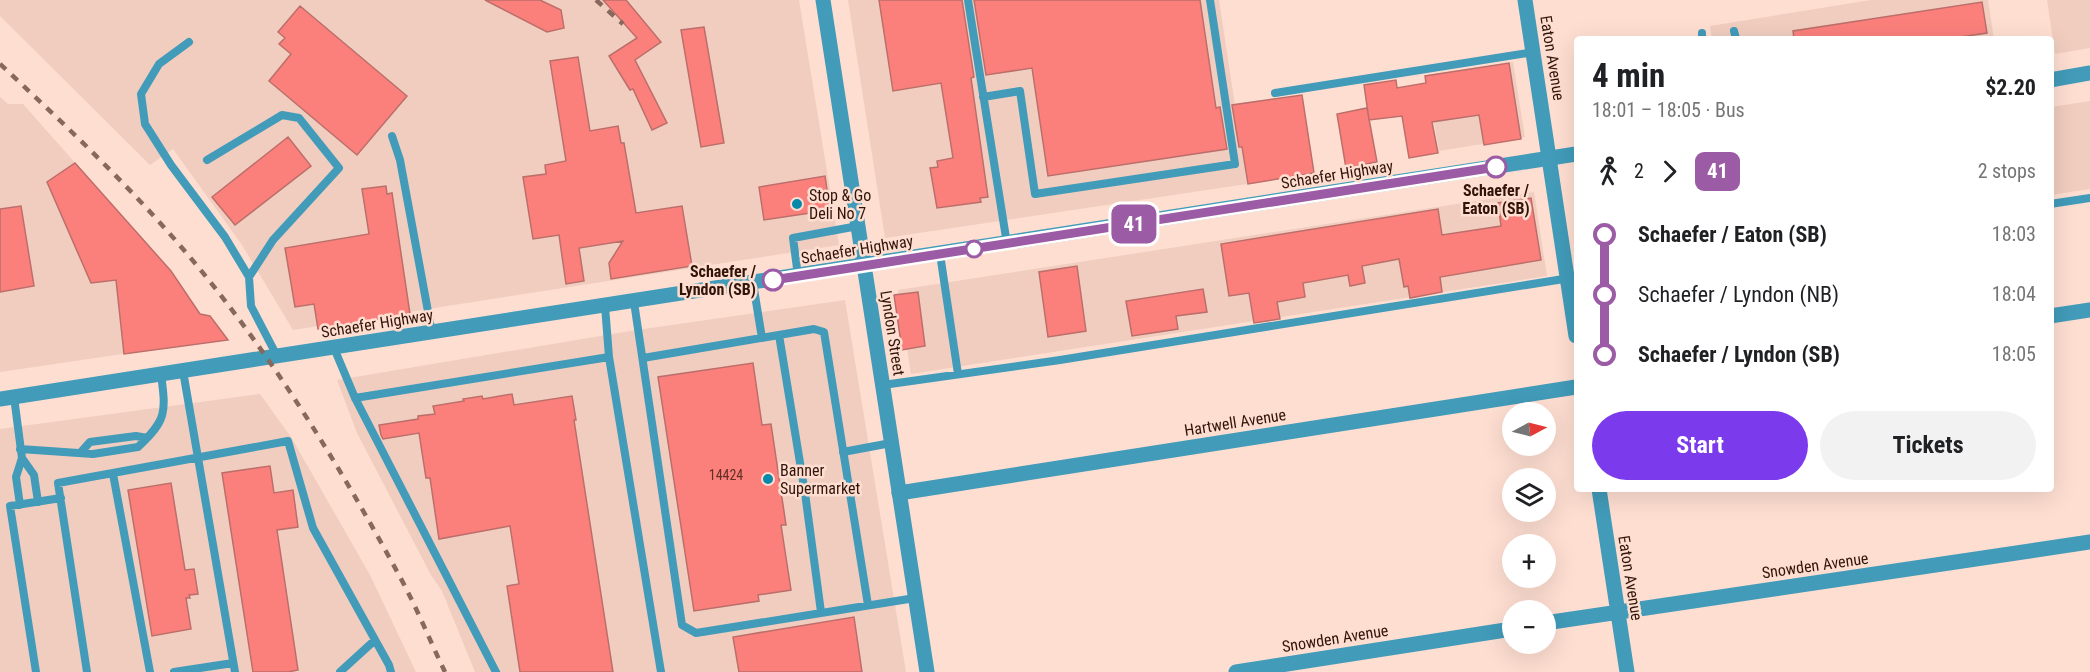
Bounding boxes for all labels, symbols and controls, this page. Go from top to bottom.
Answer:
street label: Eaton Avenue [1536,14,1569,102]
text: 4 min [1592,56,1665,95]
text: $2.20 [1985,75,2036,100]
text: 18:01 – 18:05 · Bus [1592,98,1745,122]
icon: walk [1592,155,1625,188]
icon: forward [1653,155,1686,188]
street label: Schaefer Highway [1280,156,1395,193]
marker: Schaefer / Eaton (SB) [1485,156,1507,178]
text: 2 [1634,159,1644,183]
text: 41 [1707,159,1728,183]
text: 2 stops [1978,159,2036,183]
place label: Schaefer / Eaton (SB) [1462,181,1530,218]
place label: Stop & Go Deli No 7 [809,186,871,223]
marker: Stop & Go Deli No 7 [790,197,804,211]
line badge: 41 [1107,204,1161,244]
text: 41 [1123,212,1145,236]
text: Schaefer / Eaton (SB) [1638,222,1827,247]
text: 18:03 [1992,222,2036,246]
street label: Schaefer Highway [800,231,915,268]
unlabelled marker [965,240,983,258]
place label: Schaefer / Lyndon (SB) [679,262,757,299]
marker: Schaefer / Lyndon (SB) [762,269,784,291]
text: Schaefer / Lyndon (NB) [1638,282,1839,307]
text: 18:04 [1992,282,2036,306]
street label: Lyndon Street [876,289,909,377]
street label: Schaefer Highway [320,305,435,342]
text: Schaefer / Lyndon (SB) [1638,342,1840,367]
text: 18:05 [1992,342,2036,366]
north arrow [1502,402,1556,456]
map controls [1502,402,1556,654]
street label: Hartwell Avenue [1183,405,1287,440]
button: Start [1592,411,1808,480]
button: Tickets [1820,411,2036,480]
place label: Banner Supermarket [780,461,860,498]
house number: 14424 [709,467,743,483]
button: layers [1502,468,1556,522]
marker: Banner Supermarket [761,472,775,486]
button: + [1502,534,1556,588]
street label: Eaton Avenue [1614,534,1647,622]
street label: Snowden Avenue [1761,549,1870,582]
button: − [1502,600,1556,654]
street label: Snowden Avenue [1281,621,1390,656]

